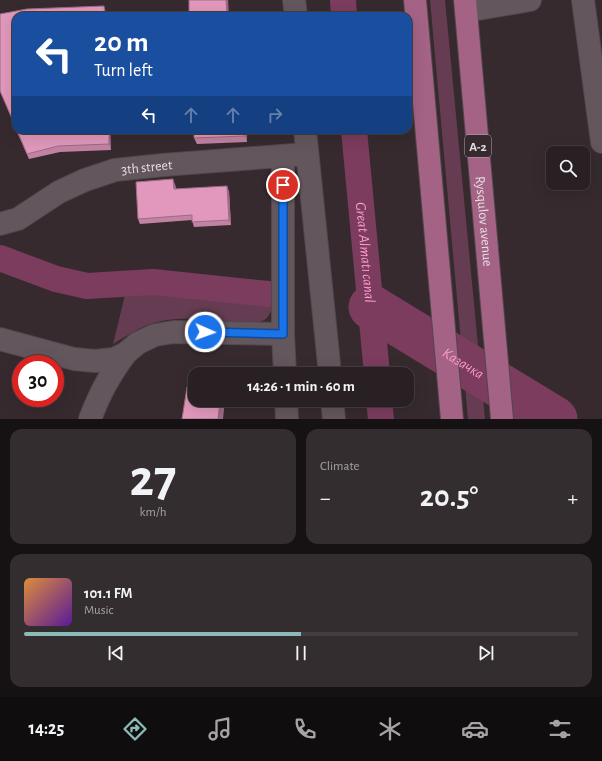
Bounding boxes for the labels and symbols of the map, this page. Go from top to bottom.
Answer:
road number: A-2 [465,135,491,157]
street label: 3th street [121,158,174,177]
pin [266,168,300,202]
street label: Rysqulov avenue [473,175,494,267]
water label: Great Almatı canal [353,201,377,304]
position arrow [184,311,226,353]
water label: Казачка [440,345,486,382]
speed limit sign: 30 [12,355,64,407]

